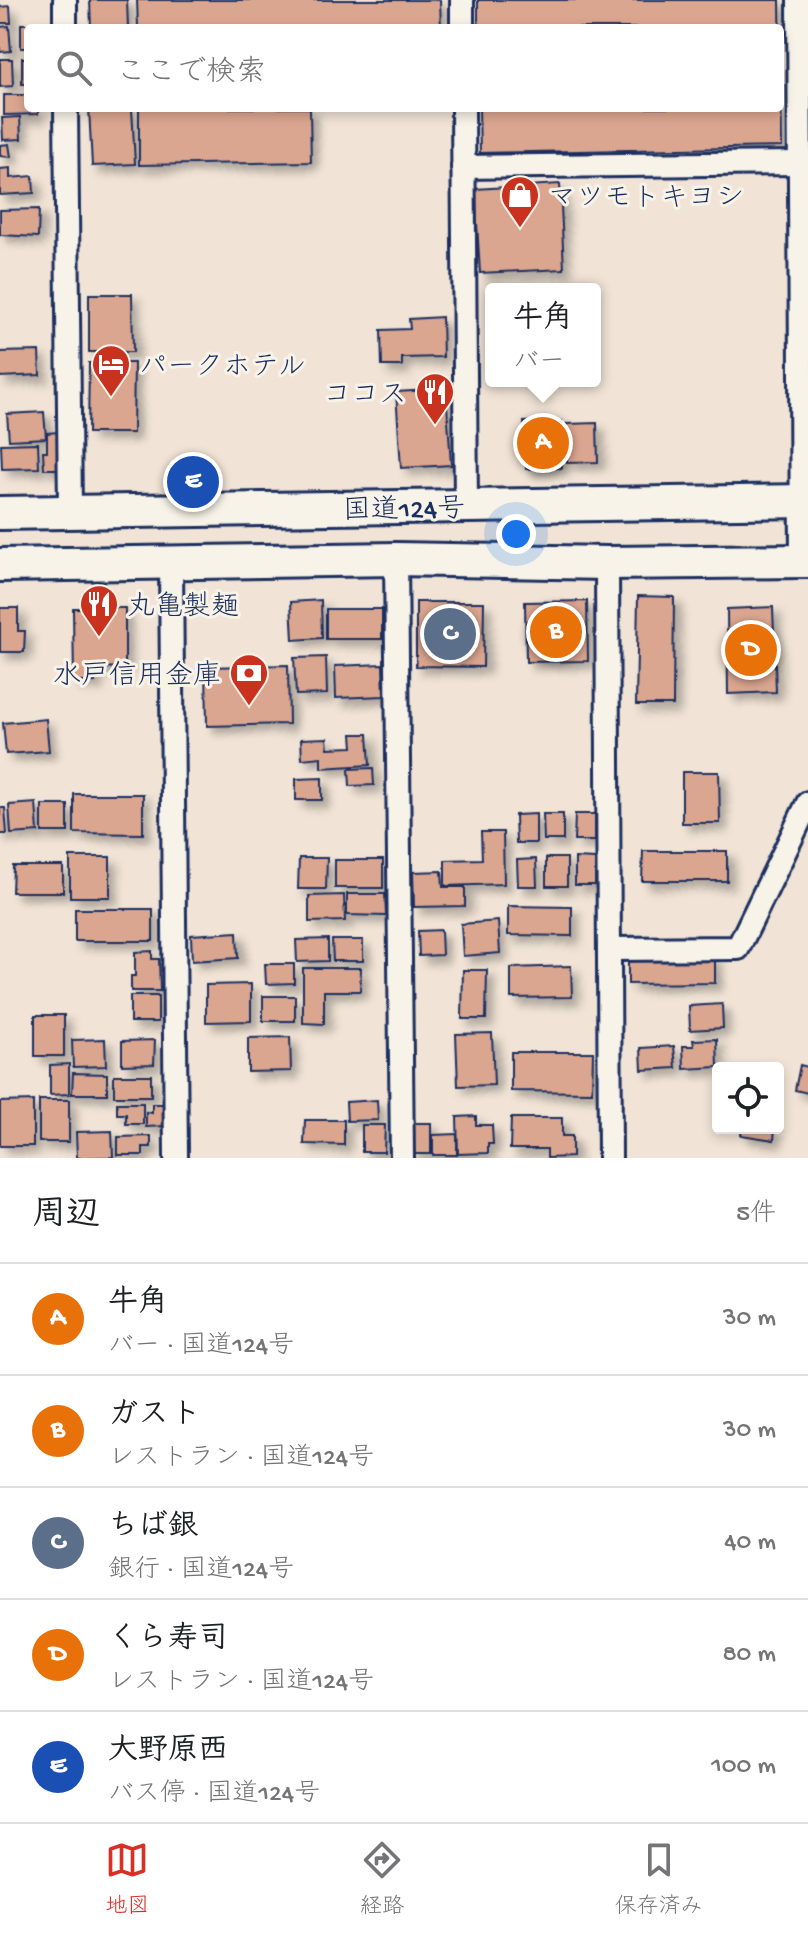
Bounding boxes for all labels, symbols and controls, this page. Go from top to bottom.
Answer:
search box [24,24,784,112]
icon: search [52,46,96,90]
text: ここで検索 [116,57,266,92]
shop icon: マツモトキヨシ [499,174,541,229]
place label: マツモトキヨシ [548,183,744,216]
popup [485,283,601,387]
text: 牛角 [513,303,573,338]
hotel icon: パークホテル [90,343,132,398]
text: バー [513,348,565,379]
place label: パークホテル [139,352,306,385]
restaurant icon: ココス [414,371,456,426]
place label: ココス [323,380,407,413]
pin: A [517,413,569,473]
pin: E [167,452,219,512]
street label: 国道124号 [343,493,466,529]
your location [496,514,536,554]
restaurant icon: 丸亀製麺 [78,583,120,638]
place label: 丸亀製麺 [127,591,239,625]
pin: B [530,602,582,662]
pin: C [424,604,476,664]
pin: D [725,620,777,680]
bank icon: 水戸信用金庫 [228,652,270,707]
place label: 水戸信用金庫 [53,660,221,694]
map controls [712,1062,784,1134]
button: locate [712,1062,784,1134]
text: 周辺 [32,1197,100,1237]
text: 5件 [736,1200,776,1231]
text: 牛角 [108,1287,168,1322]
text: A [50,1304,66,1335]
text: 30 m [723,1304,776,1335]
text: バー · 国道124号 [108,1332,294,1363]
text: ガスト [108,1399,201,1434]
text: B [51,1416,65,1447]
text: 30 m [723,1416,776,1447]
text: レストラン · 国道124号 [108,1444,374,1475]
text: ちば銀 [108,1511,198,1546]
text: C [51,1528,65,1559]
text: 40 m [724,1528,776,1559]
text: 銀行 · 国道124号 [108,1556,294,1587]
text: くら寿司 [108,1623,228,1658]
text: D [50,1640,66,1671]
text: 80 m [722,1640,776,1671]
text: レストラン · 国道124号 [108,1668,374,1699]
text: 大野原西 [108,1735,228,1770]
text: E [50,1752,66,1783]
text: 100 m [711,1752,776,1783]
text: バス停 · 国道124号 [108,1780,320,1811]
tab: 地図 [105,1838,149,1921]
tab: 経路 [360,1838,404,1921]
tab: 保存済み [615,1838,703,1921]

